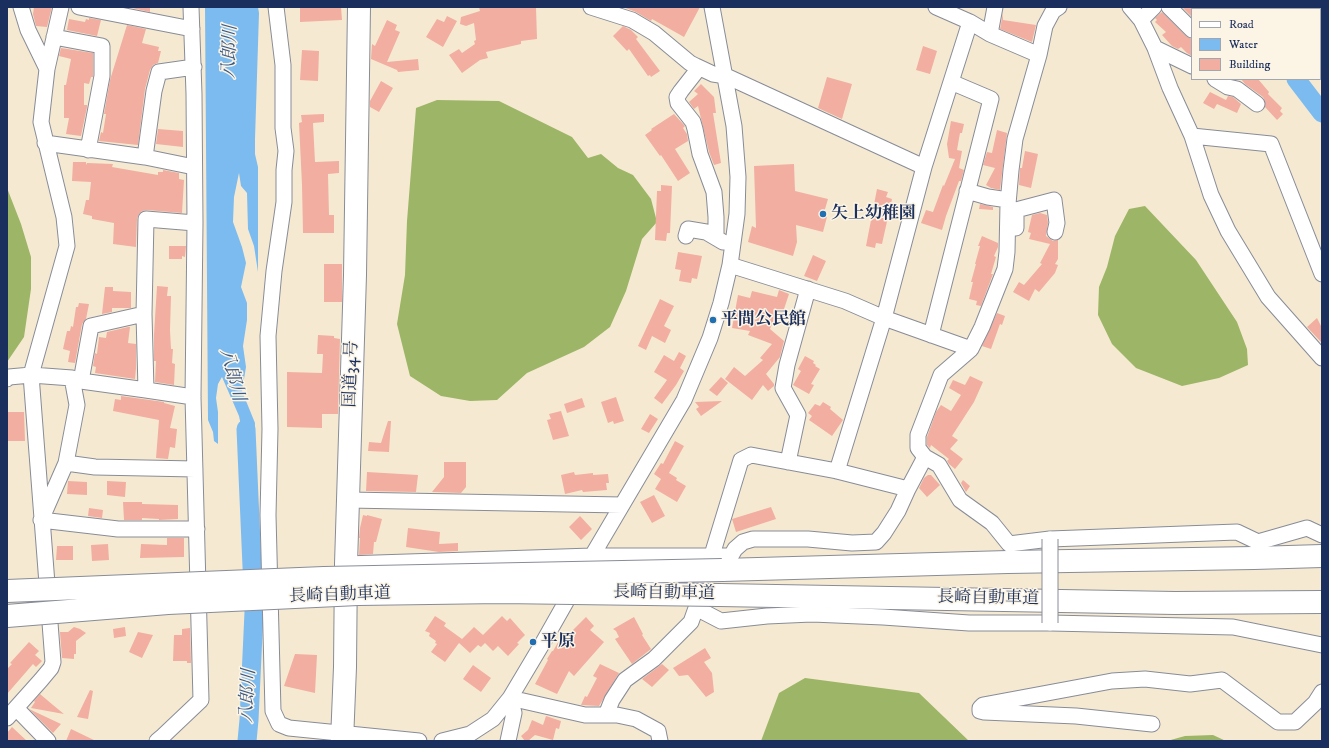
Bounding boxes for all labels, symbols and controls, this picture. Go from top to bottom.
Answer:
legend [1191,8,1321,80]
text: Road [1229,17,1254,32]
water label: 八郎川 [219,25,243,79]
text: Water [1229,37,1258,52]
text: Building [1229,57,1270,72]
place label: 矢上幼稚園 [831,204,916,224]
marker: 矢上幼稚園 [818,209,828,219]
place label: 平間公民館 [721,310,806,330]
marker: 平間公民館 [708,315,718,325]
street label: 国道34号 [341,340,363,408]
water label: 八郎川 [214,346,248,404]
street label: 長崎自動車道 [613,583,715,605]
street label: 長崎自動車道 [289,584,391,608]
street label: 長崎自動車道 [937,588,1039,610]
place label: 平原 [541,632,575,652]
marker: 平原 [528,637,538,647]
water label: 八郎川 [237,668,261,724]

